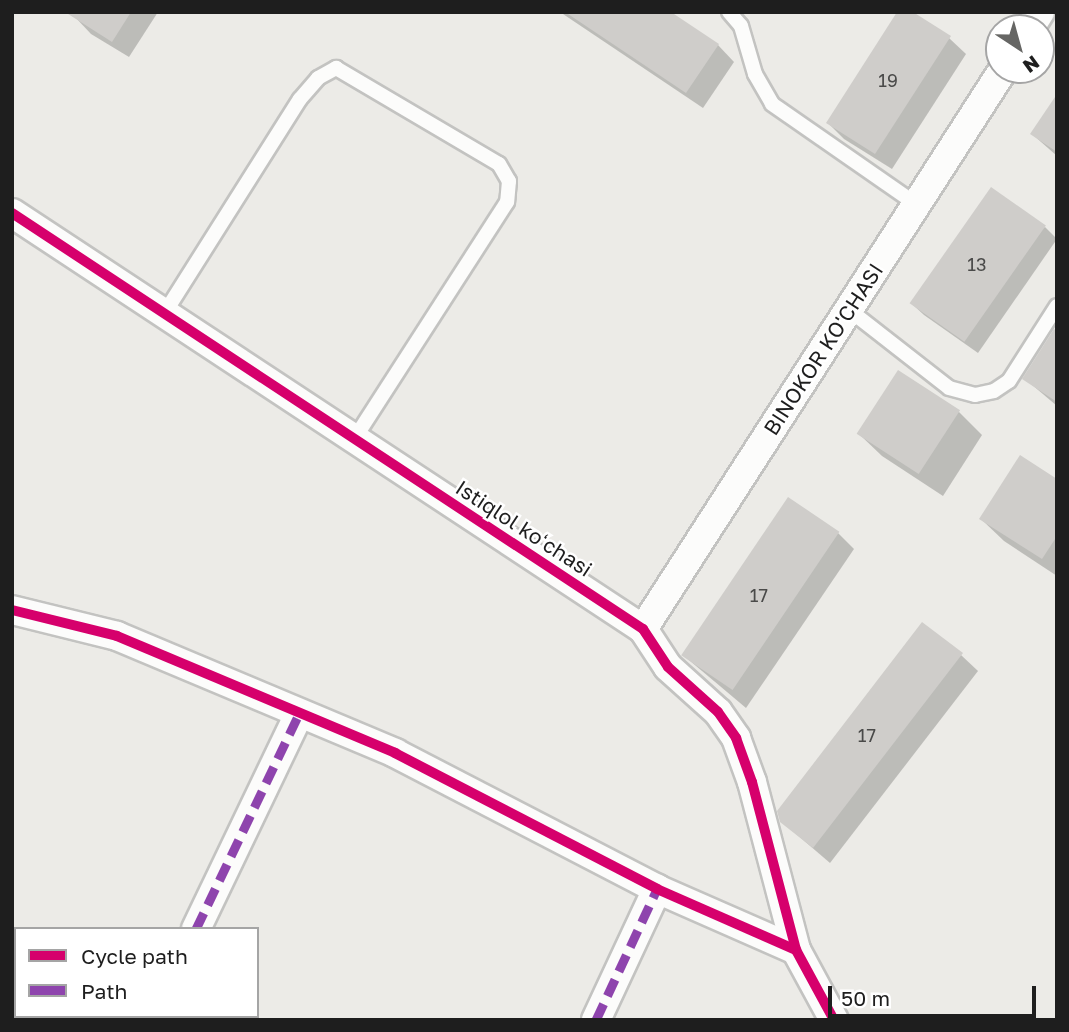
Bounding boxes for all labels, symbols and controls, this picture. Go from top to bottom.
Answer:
north arrow [985,14,1055,84]
text: N [1019,51,1044,78]
house number: 19 [878,69,898,91]
house number: 13 [967,253,987,275]
street label: BINOKOR KO'CHASI [758,258,888,440]
street label: Istiqlol koʻchasi [451,475,597,581]
house number: 17 [750,584,768,606]
house number: 17 [858,724,876,746]
legend [14,927,259,1018]
text: Cycle path [81,943,188,969]
scale bar [831,972,1039,1016]
text: Path [81,978,128,1004]
text: 50 m [841,985,890,1011]

